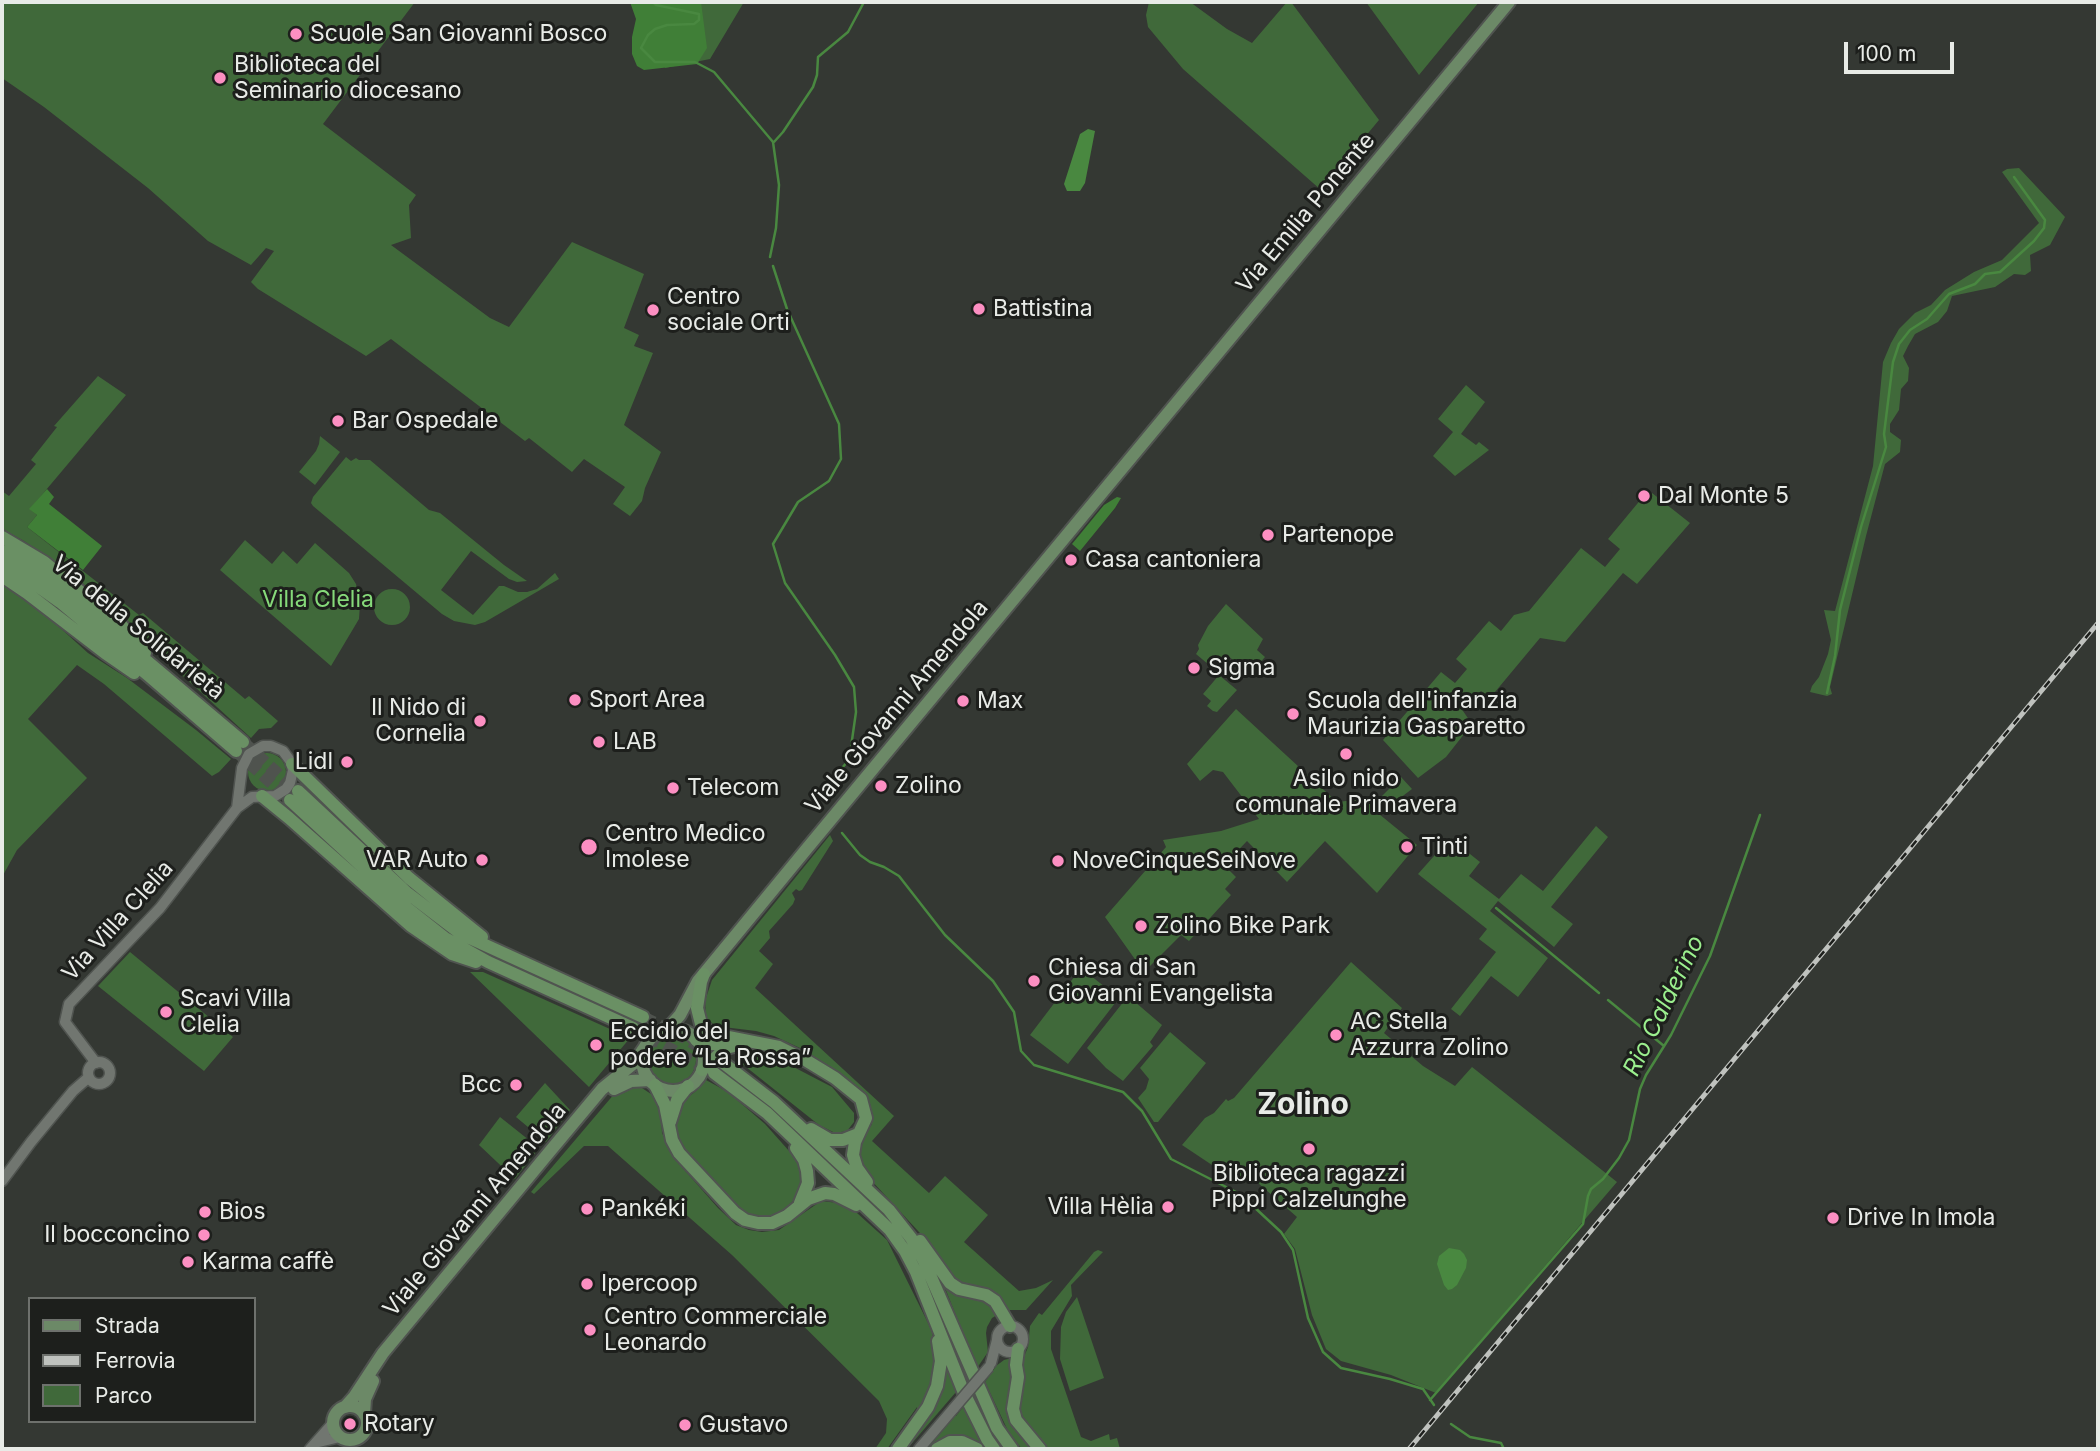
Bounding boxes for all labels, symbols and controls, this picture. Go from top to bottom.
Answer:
place label: Scuole San Giovanni Bosco [310,20,607,48]
marker: Scuole San Giovanni Bosco [288,26,304,42]
scale bar [1848,28,1958,72]
text: 100 m [1857,41,1916,66]
place label: Biblioteca del Seminario diocesano [234,51,462,105]
marker: Biblioteca del Seminario diocesano [212,70,228,86]
street label: Via Emilia Ponente [1231,127,1381,299]
place label: Centro sociale Orti [667,283,790,337]
place label: Battistina [993,295,1093,323]
marker: Battistina [971,301,987,317]
marker: Centro sociale Orti [645,302,661,318]
place label: Bar Ospedale [352,407,498,435]
marker: Bar Ospedale [330,413,346,429]
place label: Dal Monte 5 [1658,482,1789,510]
marker: Dal Monte 5 [1636,488,1652,504]
place label: Partenope [1282,521,1394,549]
marker: Partenope [1260,527,1276,543]
place label: Casa cantoniera [1085,546,1261,574]
street label: Via della Solidarietà [46,550,230,706]
marker: Casa cantoniera [1063,552,1079,568]
park label: Villa Clelia [262,586,374,614]
street label: Viale Giovanni Amendola [800,595,994,819]
place label: Sigma [1208,654,1275,682]
marker: Sigma [1186,660,1202,676]
place label: Sport Area [589,686,705,714]
place label: Max [977,687,1023,715]
place label: Scuola dell'infanzia Maurizia Gasparetto [1307,687,1526,741]
marker: Sport Area [567,692,583,708]
marker: Max [955,693,971,709]
place label: Il Nido di Cornelia [371,694,466,748]
marker: Scuola dell'infanzia Maurizia Gasparetto [1285,706,1301,722]
marker: Il Nido di Cornelia [472,713,488,729]
place label: LAB [613,728,657,756]
marker: LAB [591,734,607,750]
marker: Asilo nido comunale Primavera [1338,746,1354,762]
place label: Lidl [295,748,333,776]
marker: Lidl [339,754,355,770]
place label: Asilo nido comunale Primavera [1235,765,1457,819]
place label: Zolino [895,772,962,800]
place label: Telecom [687,774,780,802]
marker: Zolino [873,778,889,794]
marker: Telecom [665,780,681,796]
place label: Centro Medico Imolese [605,820,766,874]
place label: Tinti [1421,833,1468,861]
marker: Centro Medico Imolese [579,837,599,857]
marker: Tinti [1399,839,1415,855]
place label: VAR Auto [366,846,468,874]
place label: NoveCinqueSeiNove [1072,847,1296,875]
marker: VAR Auto [474,852,490,868]
marker: NoveCinqueSeiNove [1050,853,1066,869]
street label: Via Villa Clelia [57,855,179,987]
place label: Zolino Bike Park [1155,912,1330,940]
marker: Zolino Bike Park [1133,918,1149,934]
water label: Rio Calderino [1618,931,1710,1081]
place label: Chiesa di San Giovanni Evangelista [1048,954,1274,1008]
marker: Chiesa di San Giovanni Evangelista [1026,973,1042,989]
place label: Scavi Villa Clelia [180,985,291,1039]
marker: Scavi Villa Clelia [158,1004,174,1020]
place label: AC Stella Azzurra Zolino [1350,1008,1509,1062]
place label: Eccidio del podere “La Rossa” [610,1018,811,1072]
marker: AC Stella Azzurra Zolino [1328,1027,1344,1043]
marker: Eccidio del podere “La Rossa” [588,1037,604,1053]
place label: Bcc [461,1071,502,1099]
marker: Bcc [508,1077,524,1093]
district label: Zolino [1257,1087,1349,1123]
street label: Viale Giovanni Amendola [378,1098,572,1322]
marker: Biblioteca ragazzi Pippi Calzelunghe [1301,1141,1317,1157]
place label: Biblioteca ragazzi Pippi Calzelunghe [1211,1160,1407,1214]
place label: Villa Hèlia [1047,1193,1154,1221]
place label: Pankéki [601,1195,686,1223]
place label: Bios [219,1198,266,1226]
marker: Villa Hèlia [1160,1199,1176,1215]
marker: Pankéki [579,1201,595,1217]
marker: Bios [197,1204,213,1220]
place label: Drive In Imola [1847,1204,1995,1232]
marker: Drive In Imola [1825,1210,1841,1226]
place label: Il bocconcino [44,1221,190,1249]
marker: Il bocconcino [196,1227,212,1243]
place label: Karma caffè [202,1248,334,1276]
marker: Karma caffè [180,1254,196,1270]
place label: Ipercoop [601,1270,698,1298]
marker: Ipercoop [579,1276,595,1292]
legend [28,1297,256,1423]
place label: Centro Commerciale Leonardo [604,1303,827,1357]
text: Strada [95,1313,160,1338]
marker: Centro Commerciale Leonardo [582,1322,598,1338]
text: Ferrovia [95,1348,175,1373]
text: Parco [95,1383,152,1408]
place label: Rotary [364,1410,435,1438]
place label: Gustavo [699,1411,788,1439]
marker: Rotary [342,1416,358,1432]
marker: Gustavo [677,1417,693,1433]

